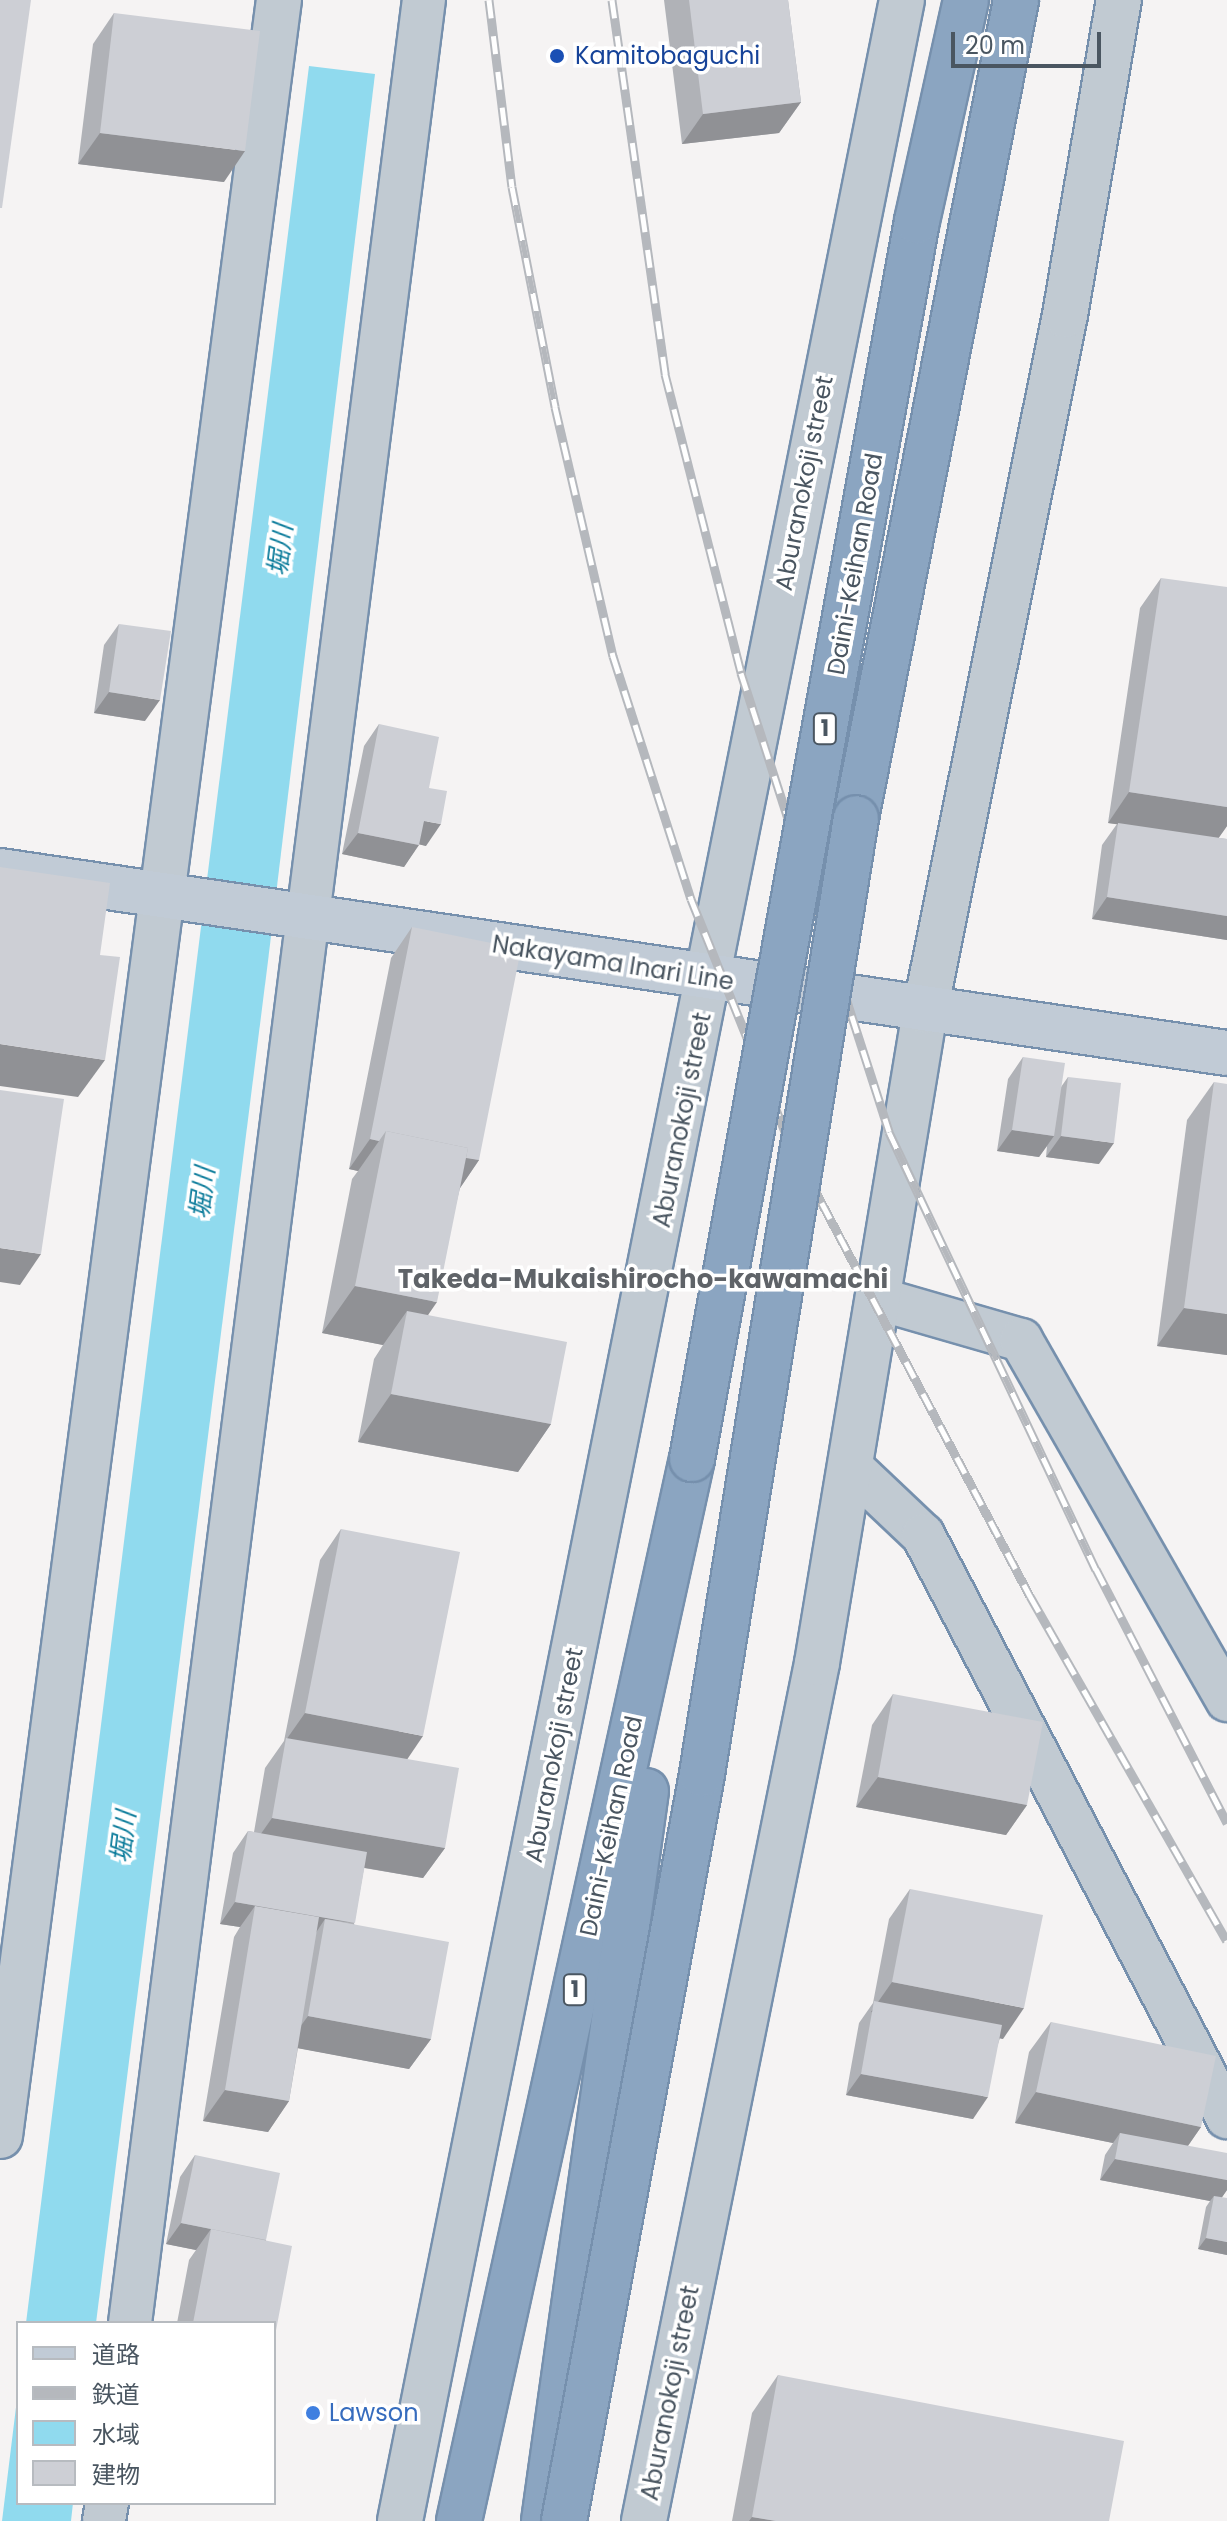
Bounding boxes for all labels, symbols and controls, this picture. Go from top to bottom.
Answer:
scale bar [955,16,1105,66]
text: 20 m [965,29,1025,62]
place label: Kamitobaguchi [575,42,760,70]
marker: Kamitobaguchi [546,45,568,67]
street label: Aburanokoji street [769,373,839,593]
street label: Daini-Keihan Road [821,451,889,677]
water label: 堀川 [262,522,300,578]
road number: 1 [811,711,839,747]
street label: Nakayama Inari Line [490,930,736,996]
street label: Aburanokoji street [647,1010,717,1230]
water label: 堀川 [184,1165,222,1221]
district label: Takeda-Mukaishirocho-kawamachi [398,1264,888,1296]
street label: Aburanokoji street [519,1645,589,1865]
street label: Daini-Keihan Road [574,1713,648,1939]
water label: 堀川 [105,1809,143,1865]
road number: 1 [561,1972,589,2008]
street label: Aburanokoji street [635,2283,705,2503]
legend [16,2321,276,2505]
text: 道路 [92,2338,140,2371]
text: 鉄道 [92,2378,140,2411]
place label: Lawson [329,2399,419,2427]
marker: Lawson [304,2404,322,2422]
text: 水域 [92,2418,140,2451]
text: 建物 [92,2458,140,2491]

